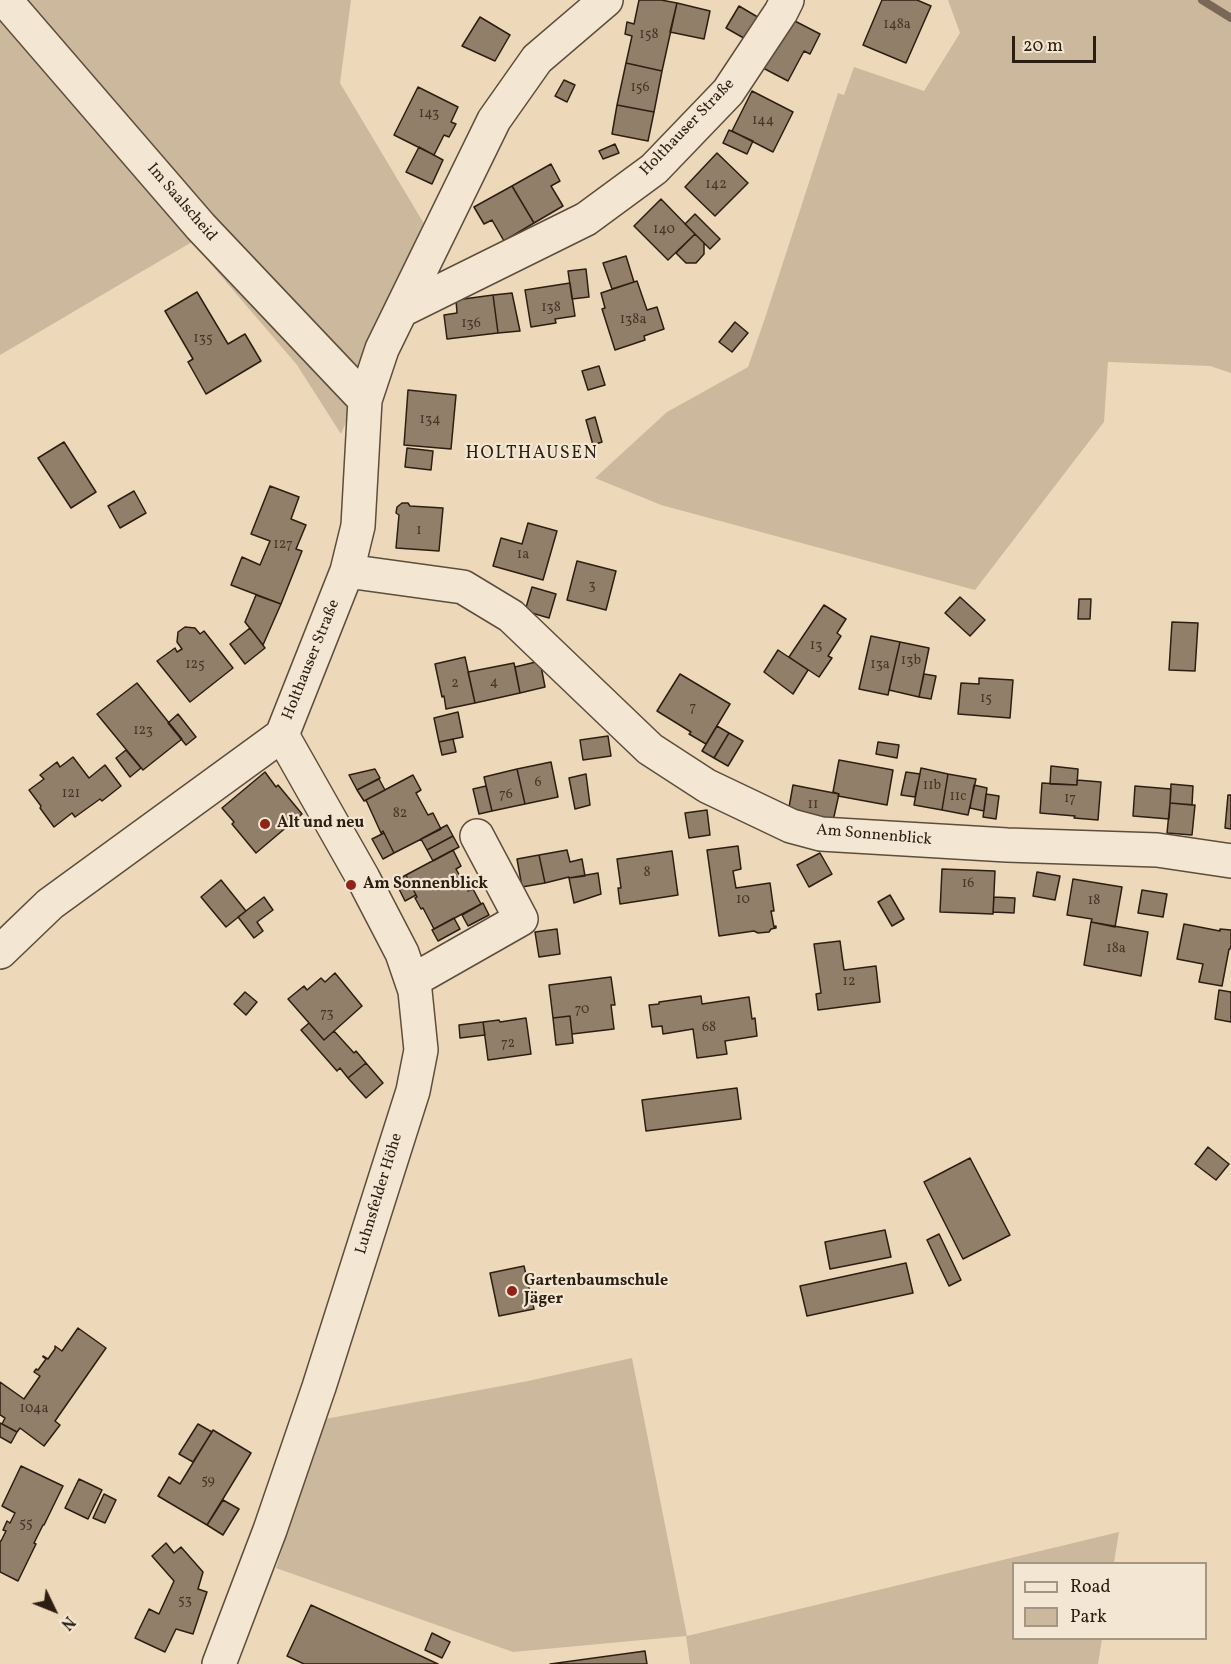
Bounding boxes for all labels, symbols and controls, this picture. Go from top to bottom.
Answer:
house number: 148a [883,17,911,33]
scale bar [1015,24,1099,62]
house number: 158 [639,27,659,43]
text: 20 m [1023,34,1063,59]
street label: Holthauser Straße [637,75,739,181]
house number: 156 [630,80,650,96]
house number: 143 [419,106,439,122]
house number: 144 [752,113,774,129]
street label: Im Saalscheid [142,160,220,246]
house number: 142 [705,177,727,193]
house number: 140 [653,222,675,238]
house number: 138 [541,300,561,316]
house number: 138a [620,312,646,328]
house number: 136 [461,316,481,332]
house number: 135 [193,331,213,347]
house number: 134 [420,412,440,428]
district label: HOLTHAUSEN [466,444,598,466]
house number: 1 [416,523,422,539]
house number: 127 [273,537,293,553]
house number: 1a [517,547,529,563]
house number: 3 [588,578,596,594]
street label: Holthauser Straße [279,597,345,723]
house number: 13 [810,638,822,654]
house number: 13b [901,653,921,669]
house number: 125 [185,657,205,673]
house number: 13a [870,657,890,673]
house number: 4 [490,675,498,691]
house number: 2 [451,676,459,692]
house number: 15 [980,691,992,707]
house number: 7 [690,700,696,716]
house number: 123 [133,723,153,739]
house number: 6 [534,775,542,791]
house number: 11b [923,778,941,794]
house number: 121 [62,786,80,802]
house number: 76 [499,787,513,803]
house number: 11c [949,789,967,805]
house number: 17 [1064,791,1076,807]
house number: 11 [808,797,818,813]
house number: 82 [393,806,407,822]
place label: Alt und neu [277,814,364,834]
marker: Alt und neu [258,817,272,831]
street label: Am Sonnenblick [815,821,933,851]
house number: 8 [643,865,651,881]
place label: Am Sonnenblick [363,875,488,895]
house number: 16 [962,876,974,892]
marker: Am Sonnenblick [344,878,358,892]
house number: 10 [736,892,750,908]
house number: 18 [1088,893,1100,909]
house number: 18a [1106,941,1126,957]
house number: 12 [843,974,855,990]
house number: 70 [575,1002,589,1018]
house number: 73 [320,1006,334,1022]
house number: 68 [702,1020,716,1036]
house number: 72 [501,1036,515,1052]
street label: Luhnsfelder Höhe [352,1131,408,1257]
place label: Gartenbaumschule Jäger [524,1272,668,1310]
marker: Gartenbaumschule Jäger [505,1284,519,1298]
house number: 104a [20,1401,48,1417]
house number: 59 [201,1473,215,1489]
house number: 55 [19,1516,33,1532]
legend [1012,1562,1207,1640]
text: Road [1070,1575,1111,1600]
north arrow [24,1580,84,1640]
house number: 53 [178,1593,192,1609]
text: Park [1070,1605,1107,1630]
text: N [55,1611,79,1634]

